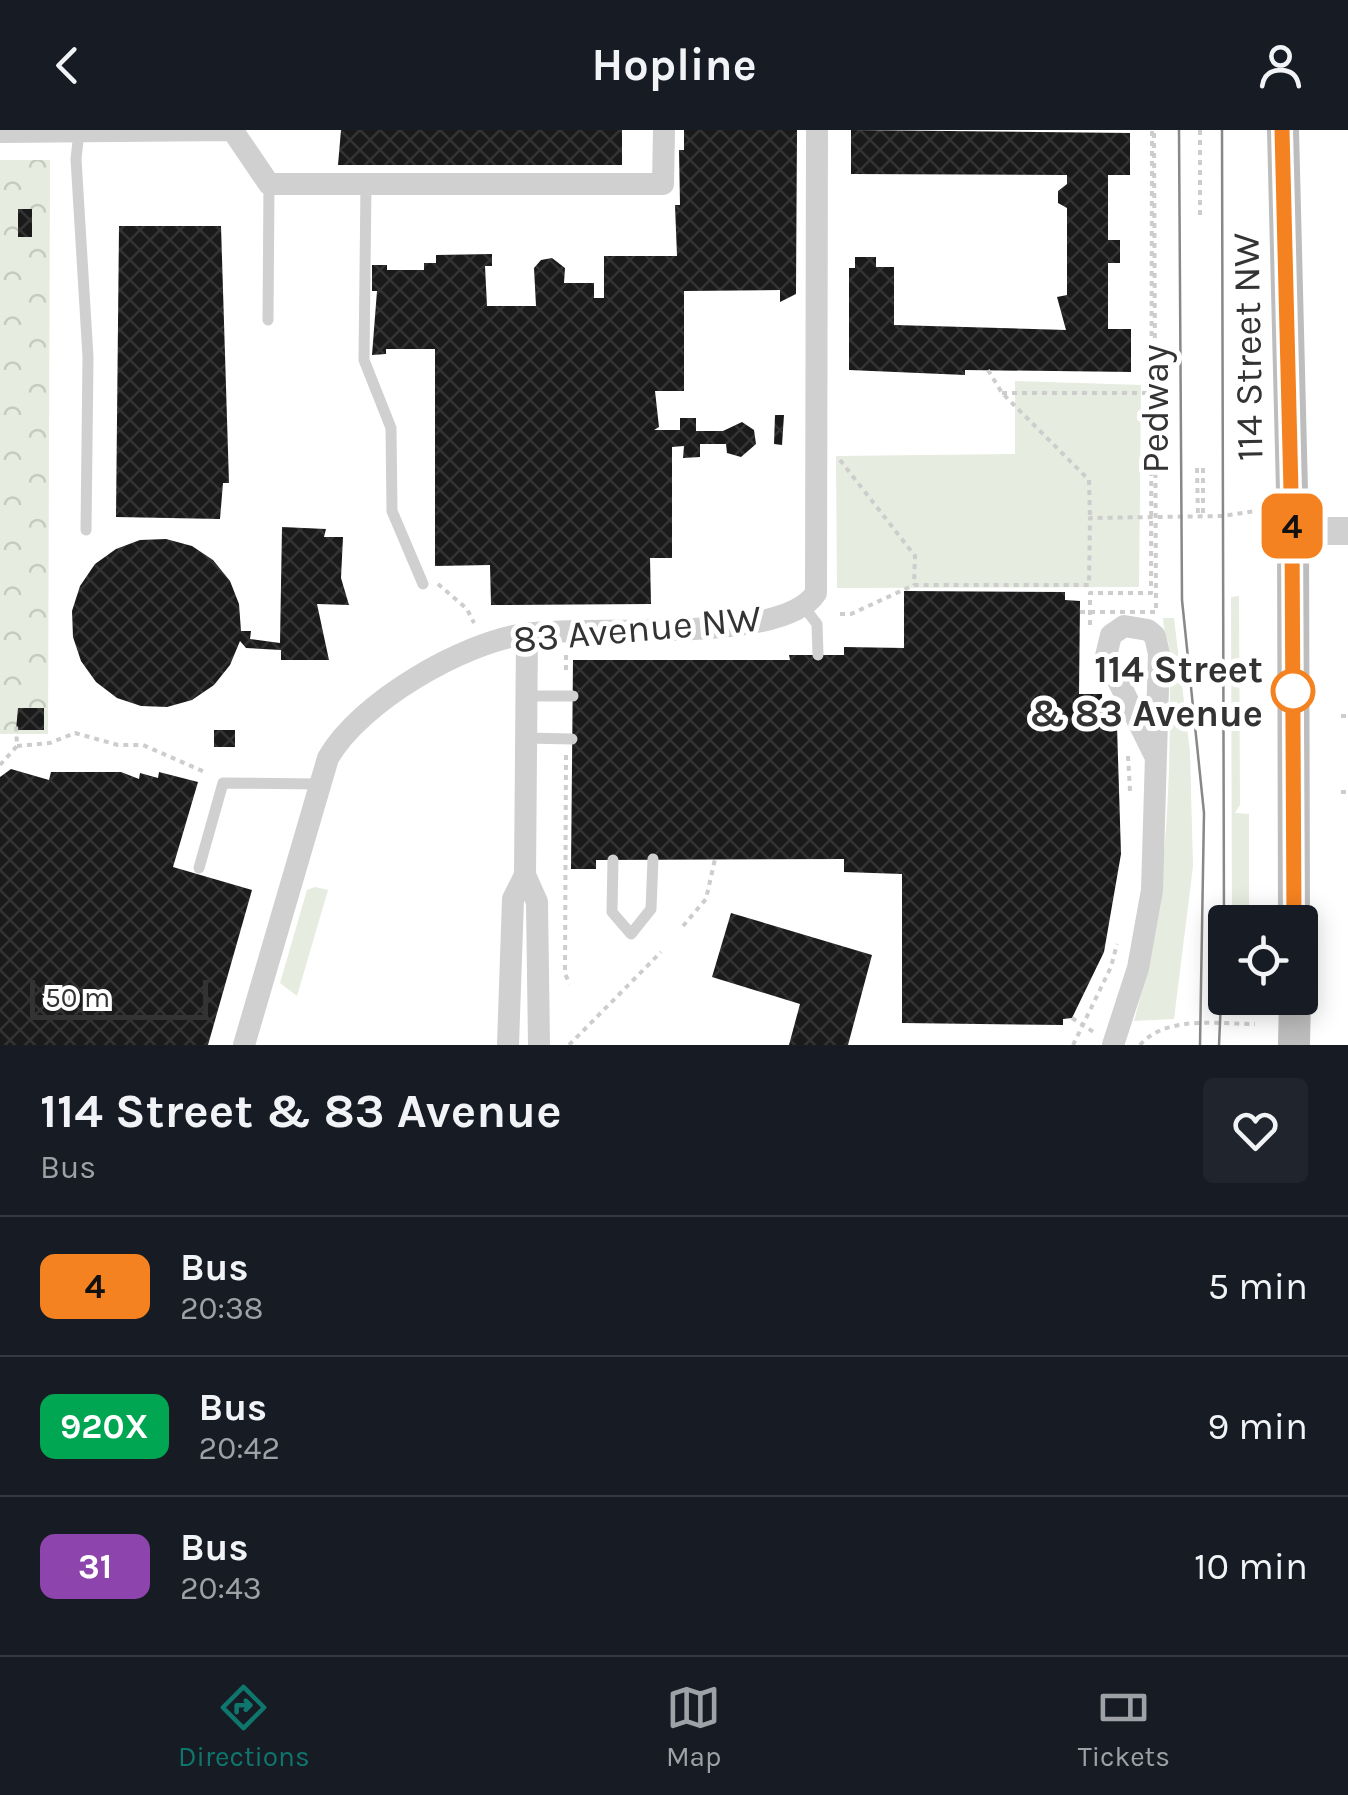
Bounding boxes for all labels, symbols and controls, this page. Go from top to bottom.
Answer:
icon: back [40,38,95,93]
icon: person [1253,38,1308,93]
text: Hopline [591,39,757,91]
street label: 114 Street NW [1224,232,1272,462]
street label: Pedway [1133,344,1178,474]
line badge: 4 [1260,494,1324,558]
text: 4 [1282,506,1302,547]
street label: 83 Avenue NW [511,596,763,662]
place label: 114 Street & 83 Avenue [1028,647,1263,736]
marker: 114 Street & 83 Avenue [1272,670,1314,712]
map controls [1208,905,1318,1015]
button: locate [1208,905,1318,1015]
scale bar [30,975,208,1020]
text: 50 m [45,981,110,1014]
button: heart [1203,1078,1308,1183]
text: 114 Street & 83 Avenue [40,1083,562,1139]
text: Bus [40,1149,96,1186]
text: Bus [180,1245,249,1290]
text: 5 min [1208,1264,1308,1309]
text: 4 [85,1266,105,1307]
text: 20:38 [180,1290,263,1327]
text: Bus [199,1385,267,1430]
text: 9 min [1207,1404,1308,1449]
text: 920X [60,1406,149,1447]
text: 20:42 [199,1430,280,1467]
text: Bus [180,1525,249,1570]
text: 10 min [1194,1544,1308,1589]
text: 31 [78,1546,112,1587]
text: 20:43 [180,1570,262,1607]
tab: Directions [178,1680,310,1773]
tab: Map [666,1680,721,1773]
tab: Tickets [1078,1680,1170,1773]

